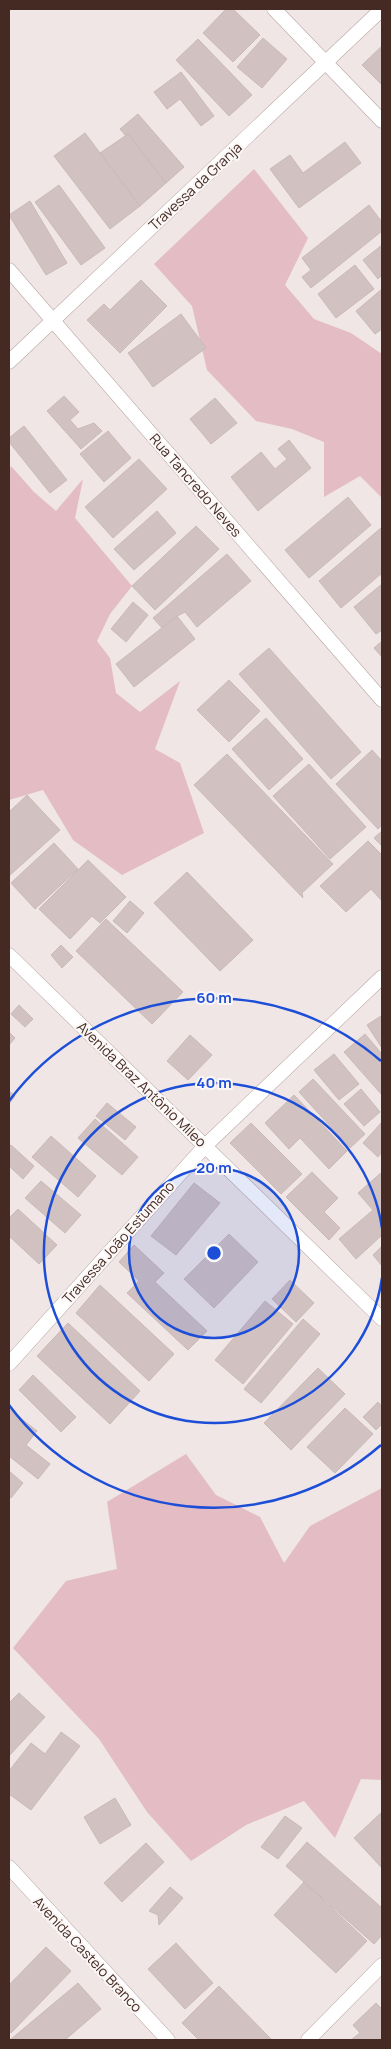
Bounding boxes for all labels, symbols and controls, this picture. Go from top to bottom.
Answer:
street label: Travessa da Granja [144,138,246,234]
street label: Rua Tancredo Neves [146,429,246,541]
text: 60 m [196,987,232,1008]
street label: Avenida Braz Antônio Mileo [73,1017,211,1151]
text: 40 m [196,1072,232,1093]
text: 20 m [196,1157,232,1178]
street label: Travessa João Estumano [58,1176,178,1308]
centre of rings [205,1244,223,1262]
street label: Avenida Castelo Branco [29,1892,147,2016]

